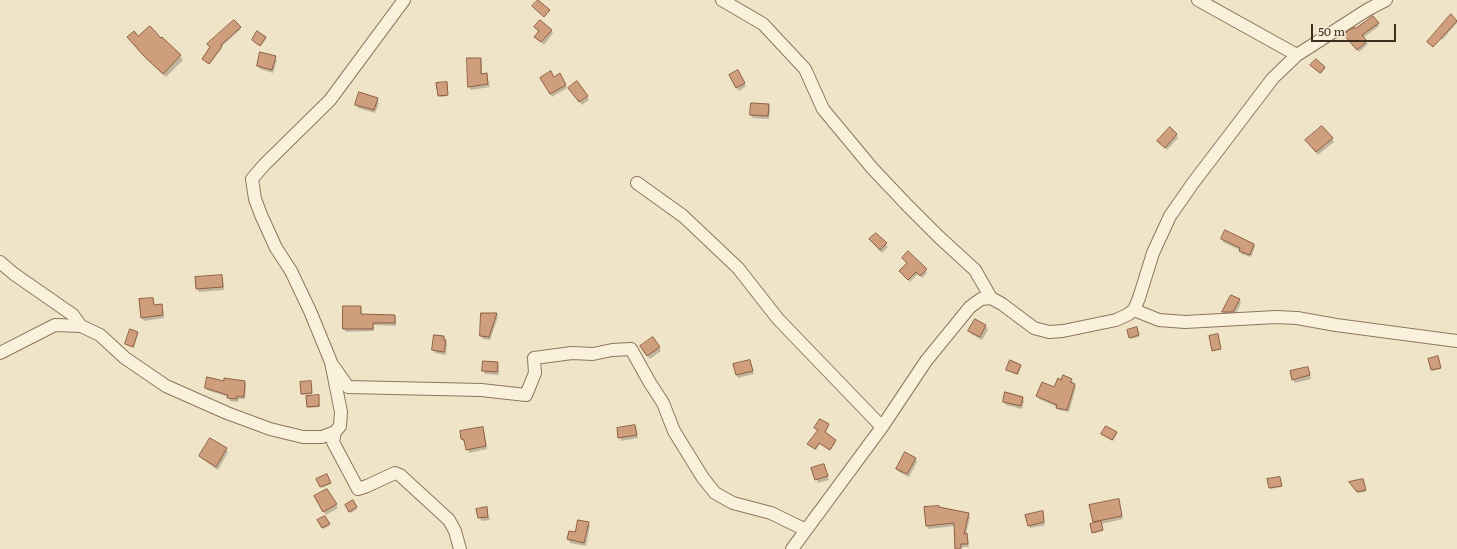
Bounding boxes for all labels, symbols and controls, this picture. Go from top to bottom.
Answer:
scale bar [1313,16,1398,42]
text: 50 m [1318,22,1345,40]

